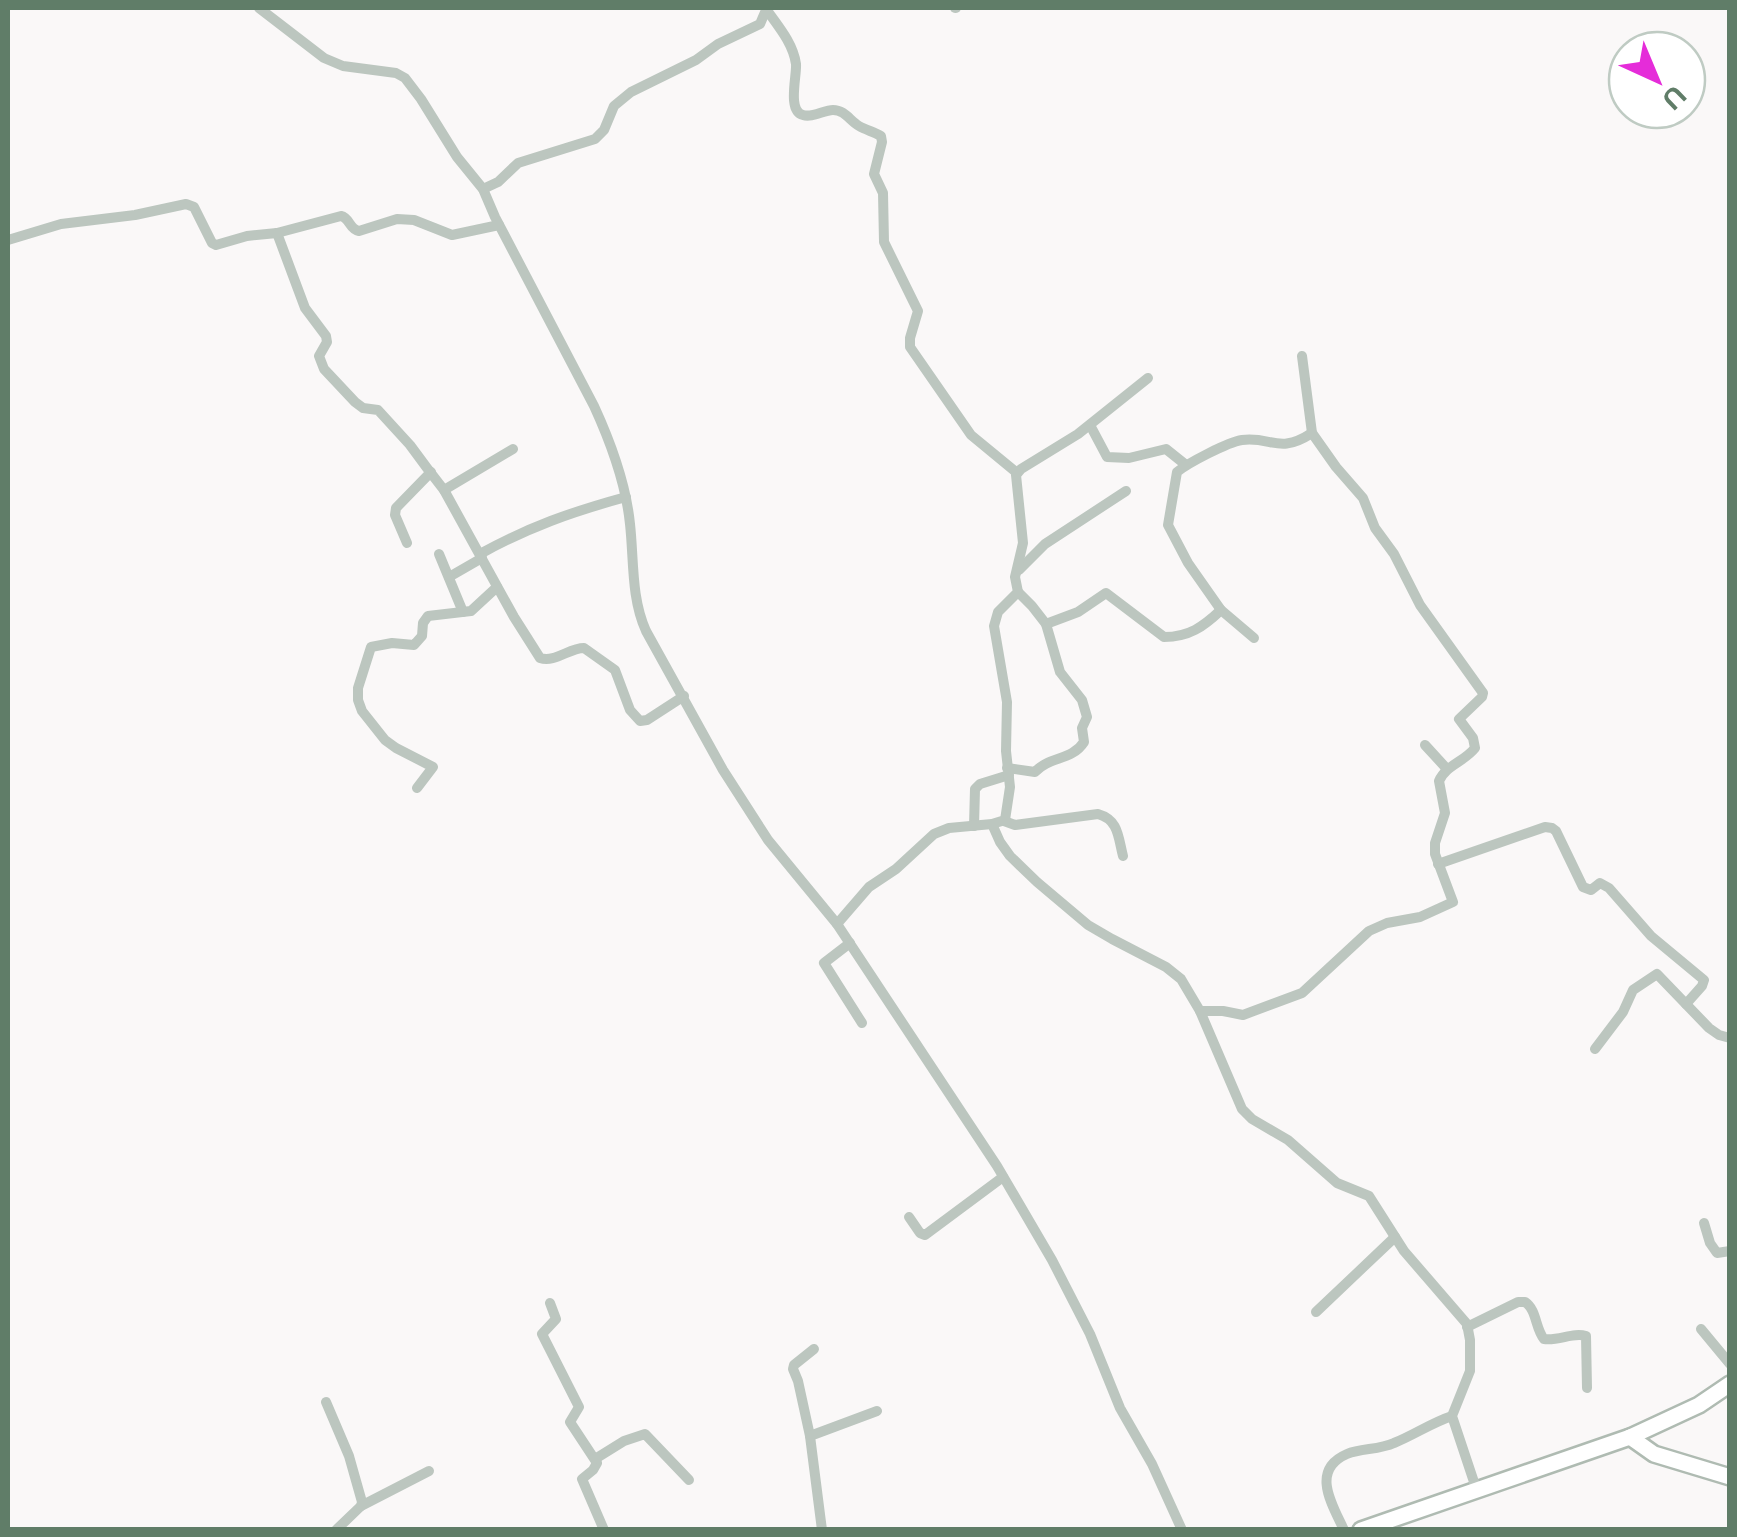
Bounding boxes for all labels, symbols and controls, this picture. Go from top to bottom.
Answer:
north arrow [1607,30,1707,130]
text: U [1656,79,1692,116]

